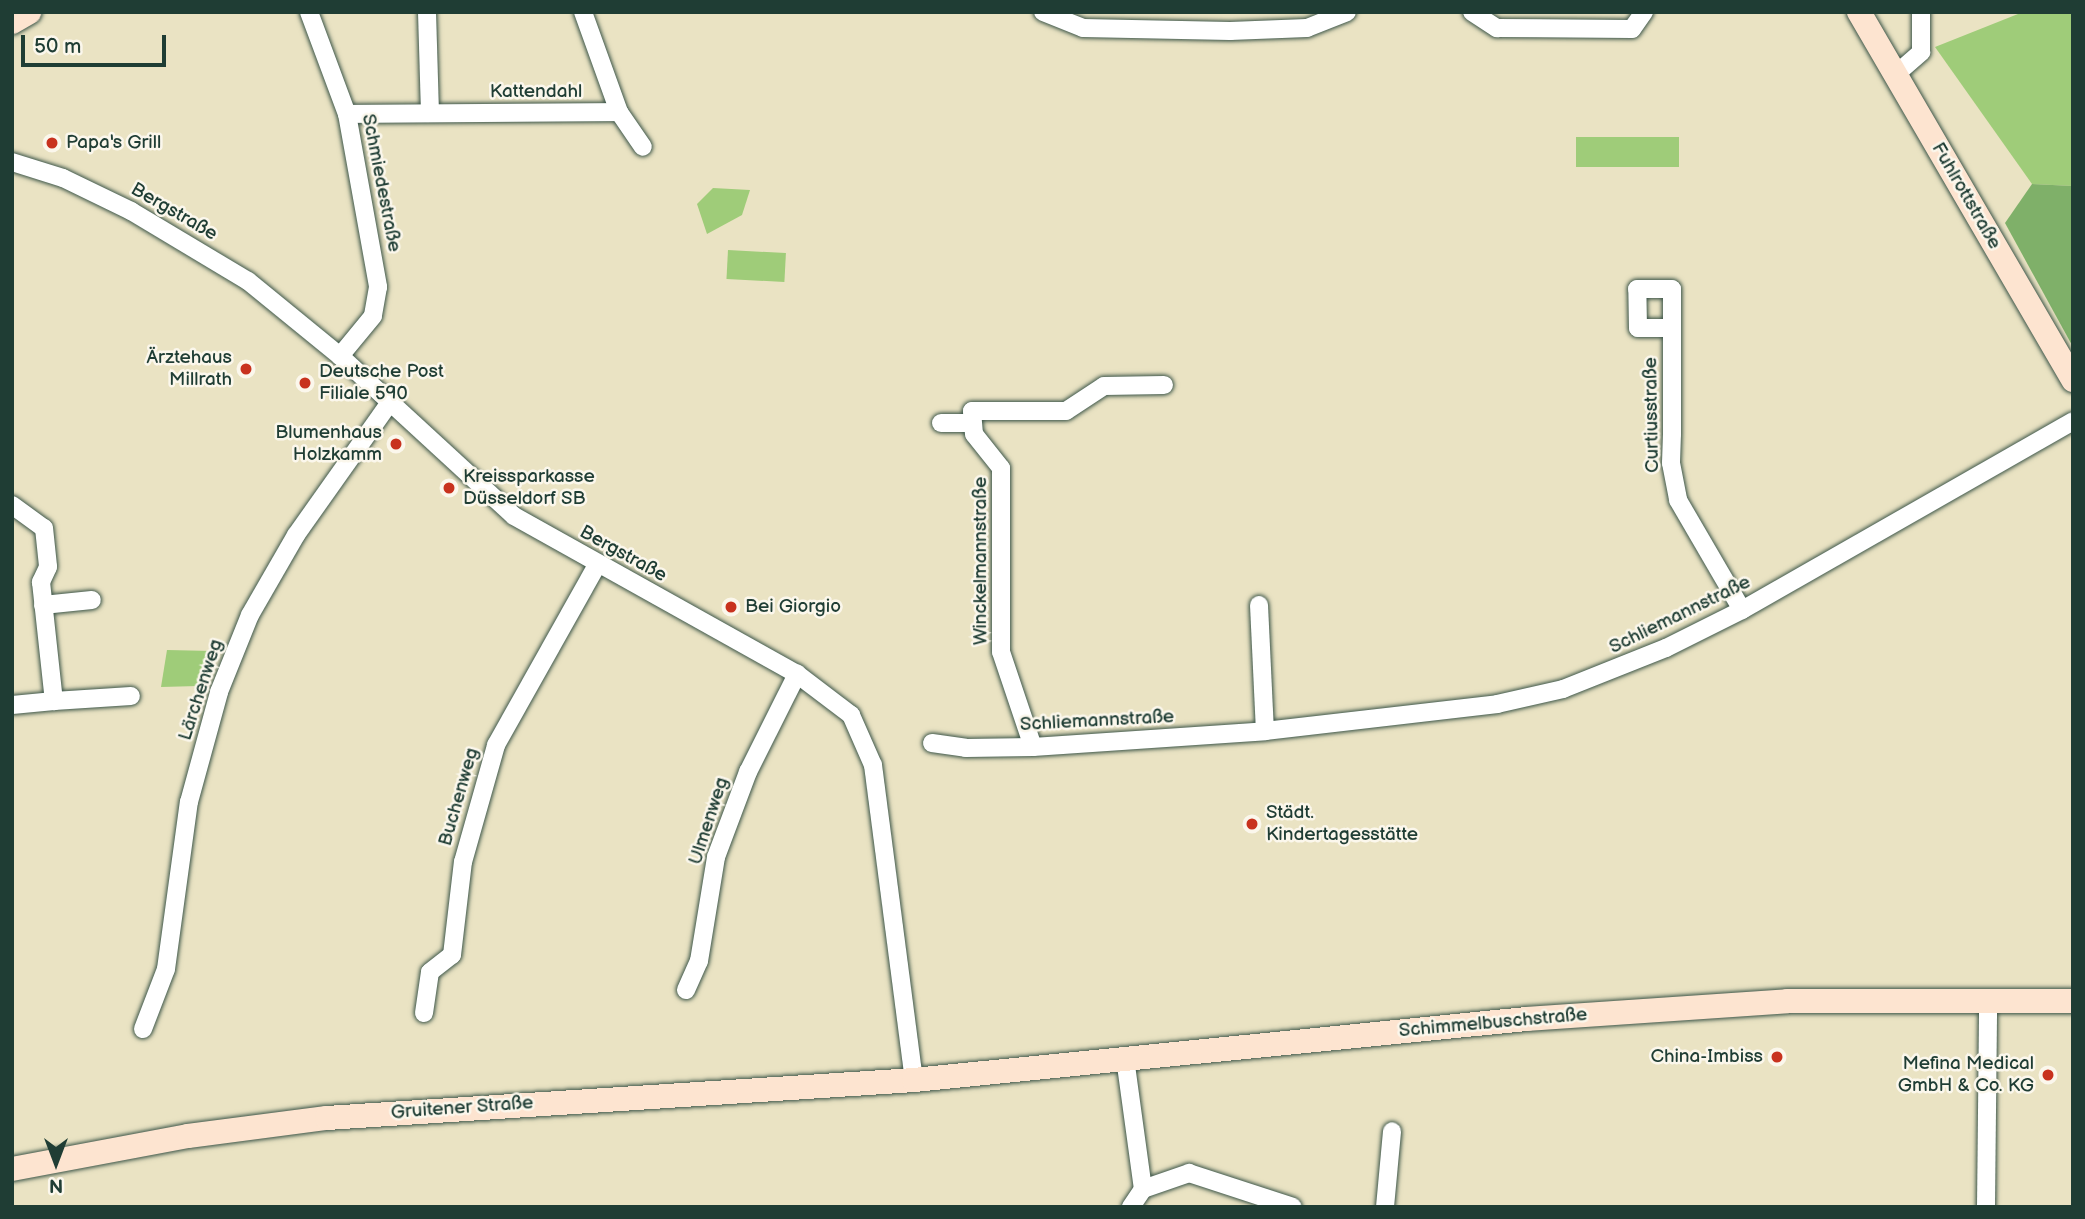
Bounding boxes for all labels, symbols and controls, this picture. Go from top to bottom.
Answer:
scale bar [24,21,170,65]
text: 50 m [34,34,81,59]
street label: Kattendahl [490,81,582,103]
street label: Schmiedestraße [356,112,406,254]
place label: Papa's Grill [66,132,161,154]
marker: Papa's Grill [44,135,60,151]
street label: Fuhlrottstraße [1926,139,2006,253]
street label: Bergstraße [127,178,221,246]
place label: Ärztehaus Millrath [146,347,232,391]
street label: Curtiusstraße [1640,357,1664,473]
marker: Ärztehaus Millrath [238,361,254,377]
place label: Deutsche Post Filiale 590 [319,361,444,405]
marker: Deutsche Post Filiale 590 [297,375,313,391]
place label: Blumenhaus Holzkamm [275,422,382,466]
marker: Blumenhaus Holzkamm [388,436,404,452]
place label: Kreissparkasse Düsseldorf SB [463,466,595,510]
street label: Winckelmannstraße [970,477,992,645]
marker: Kreissparkasse Düsseldorf SB [441,480,457,496]
street label: Bergstraße [575,521,671,587]
street label: Schliemannstraße [1606,571,1754,659]
place label: Bei Giorgio [745,596,841,618]
marker: Bei Giorgio [723,599,739,615]
street label: Lärchenweg [174,637,228,743]
street label: Schliemannstraße [1019,706,1175,736]
street label: Buchenweg [434,745,484,849]
street label: Ulmenweg [684,774,734,868]
place label: Städt. Kindertagesstätte [1266,802,1418,846]
marker: Städt. Kindertagesstätte [1244,816,1260,832]
street label: Schimmelbuschstraße [1398,1003,1588,1043]
place label: China-Imbiss [1650,1046,1763,1068]
marker: China-Imbiss [1769,1049,1785,1065]
place label: Mefina Medical GmbH & Co. KG [1898,1053,2034,1097]
marker: Mefina Medical GmbH & Co. KG [2040,1067,2056,1083]
street label: Gruitener Straße [390,1092,534,1124]
north arrow [21,1128,91,1198]
text: N [49,1173,63,1196]

